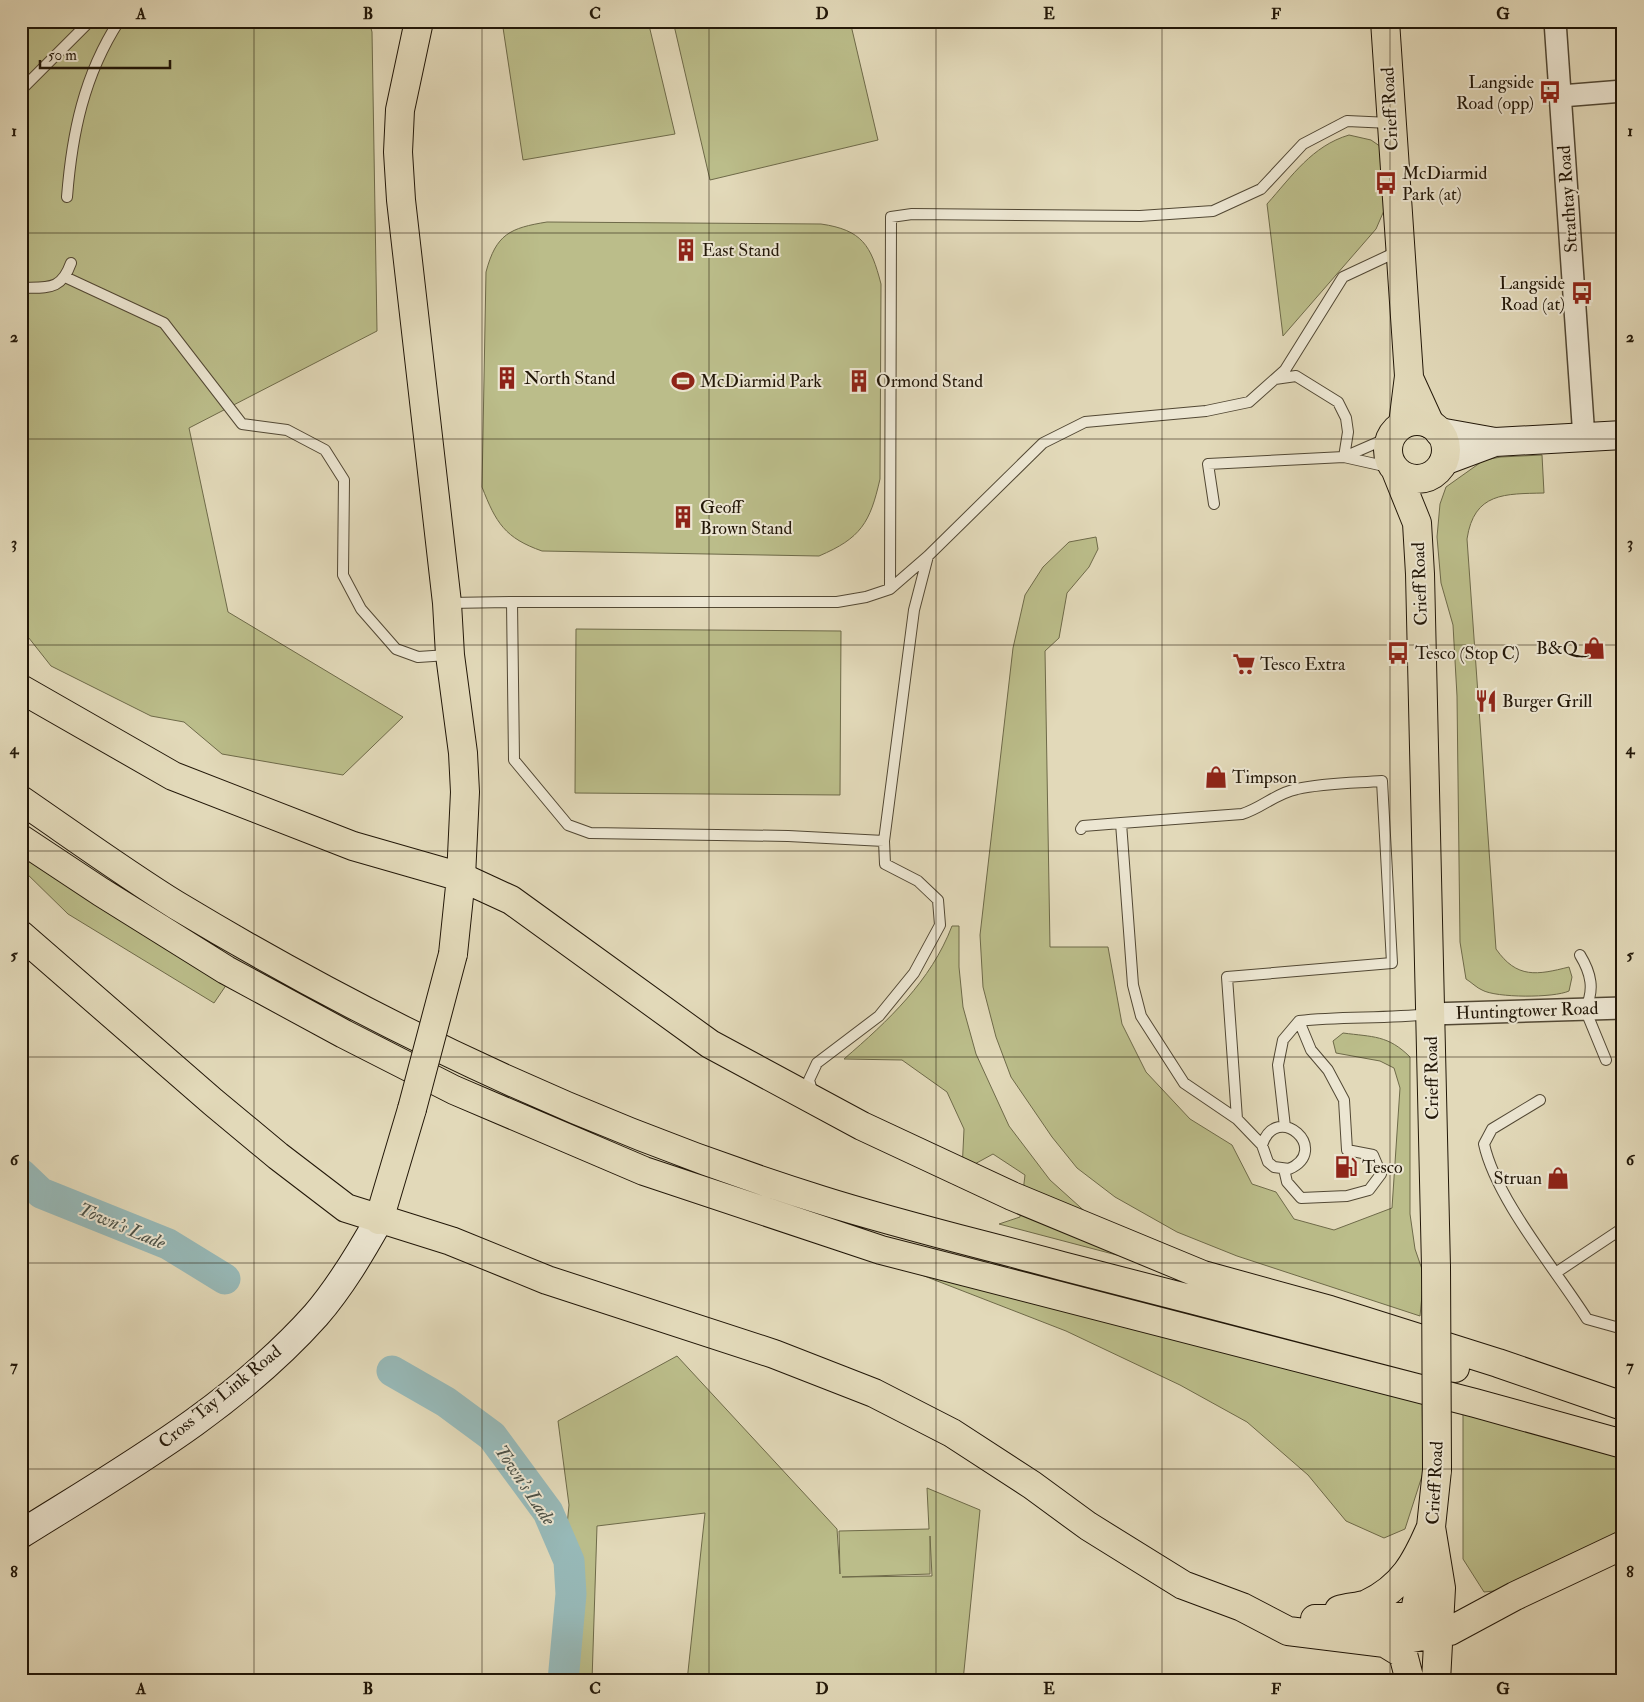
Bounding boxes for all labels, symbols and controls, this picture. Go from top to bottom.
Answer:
text: A [135,4,147,24]
text: B [363,4,373,24]
text: C [589,4,601,24]
text: D [815,4,829,24]
text: E [1043,4,1055,24]
text: F [1271,4,1281,24]
text: G [1496,4,1510,24]
scale bar [40,38,170,70]
text: 50 m [48,46,77,65]
street label: Crieff Road [1376,66,1404,151]
place label: Langside Road (opp) [1456,71,1534,115]
bus stop icon: Langside Road (opp) [1537,79,1563,105]
text: 1 [11,121,17,141]
text: 1 [1627,121,1633,141]
street label: Strathtay Road [1553,144,1583,253]
place label: McDiarmid Park (at) [1402,162,1488,206]
bus stop icon: McDiarmid Park (at) [1373,170,1399,196]
building icon: East Stand [673,237,699,263]
place label: East Stand [702,239,780,262]
place label: Langside Road (at) [1499,272,1565,316]
bus stop icon: Langside Road (at) [1569,280,1595,306]
text: 2 [10,327,18,347]
text: 2 [1626,327,1634,347]
building icon: North Stand [494,365,520,391]
place label: North Stand [524,367,616,390]
sports icon: McDiarmid Park [670,368,696,394]
building icon: Ormond Stand [846,368,872,394]
place label: McDiarmid Park [700,370,822,393]
place label: Ormond Stand [876,370,983,393]
place label: Geoff Brown Stand [700,496,793,540]
building icon: Geoff Brown Stand [670,504,696,530]
text: 3 [11,533,17,553]
text: 3 [1627,533,1633,553]
street label: Crieff Road [1407,542,1433,626]
shop icon: B&Q [1581,635,1607,661]
place label: B&Q [1536,637,1590,660]
bus stop icon: Tesco (Stop C) [1385,640,1411,666]
place label: Tesco (Stop C) [1415,642,1520,665]
supermarket icon: Tesco Extra [1231,651,1257,677]
place label: Tesco Extra [1260,653,1346,676]
restaurant icon: Burger Grill [1473,688,1499,714]
place label: Burger Grill [1502,690,1593,713]
text: 4 [9,739,20,759]
text: 4 [1625,739,1636,759]
shop icon: Timpson [1203,764,1229,790]
place label: Timpson [1232,766,1297,789]
text: 5 [10,945,18,965]
text: 5 [1626,945,1634,965]
street label: Huntingtower Road [1455,997,1599,1025]
street label: Crieff Road [1420,1036,1444,1120]
text: 6 [10,1150,20,1170]
text: 6 [1626,1150,1636,1170]
fuel station icon: Tesco [1333,1154,1359,1180]
place label: Tesco [1362,1156,1403,1179]
shop icon: Struan [1545,1165,1571,1191]
place label: Struan [1493,1167,1542,1190]
water label: Town's Lade [75,1197,170,1255]
street label: Cross Tay Link Road [154,1340,286,1454]
text: 7 [10,1356,18,1376]
text: 7 [1626,1356,1634,1376]
water label: Town's Lade [489,1440,561,1530]
street label: Crieff Road [1421,1440,1449,1525]
text: 8 [10,1562,18,1582]
text: 8 [1626,1562,1634,1582]
text: A [135,1679,147,1699]
text: B [363,1679,373,1699]
text: C [589,1679,601,1699]
text: D [815,1679,829,1699]
text: E [1043,1679,1055,1699]
text: F [1271,1679,1281,1699]
text: G [1496,1679,1510,1699]

